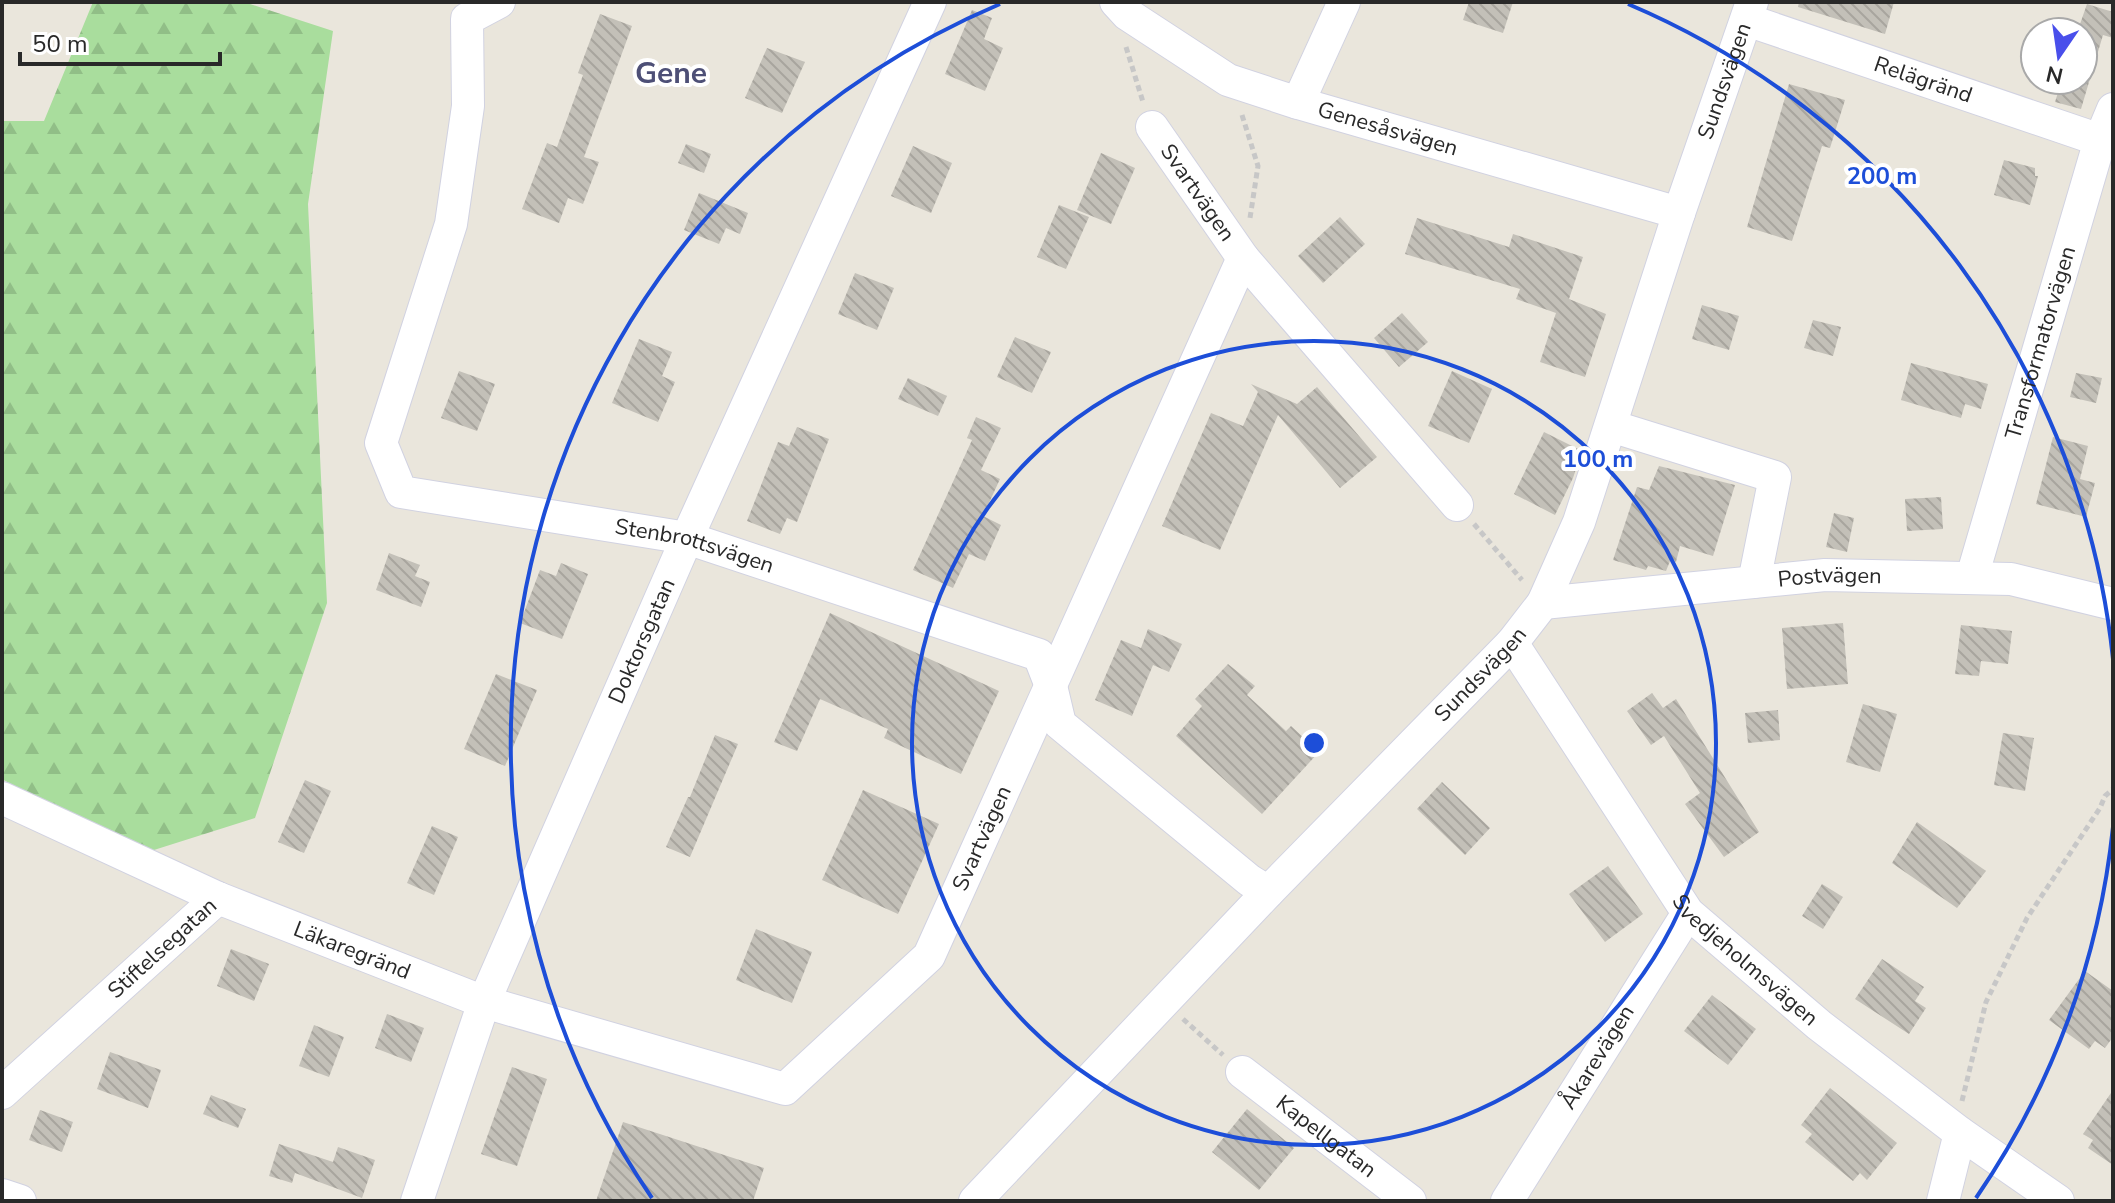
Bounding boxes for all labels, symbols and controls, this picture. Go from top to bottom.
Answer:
scale bar [20,16,220,66]
north arrow [2019,16,2099,96]
street label: Sundsvägen [1691,19,1759,143]
text: 50 m [32,28,88,60]
street label: Relägränd [1870,49,1976,110]
district label: Gene [635,53,707,94]
text: N [2043,58,2066,91]
street label: Genesåsvägen [1314,94,1461,163]
street label: Svartvägen [1153,138,1242,247]
text: 200 m [1847,160,1917,192]
street label: Transformatorvägen [1998,243,2083,443]
text: 100 m [1563,443,1633,475]
street label: Stenbrottsvägen [613,512,778,581]
street label: Postvägen [1776,560,1882,595]
street label: Doktorsgatan [601,574,683,708]
street label: Sundsvägen [1428,621,1534,729]
centre of rings [1300,729,1328,757]
street label: Svartvägen [945,781,1019,896]
street label: Svedjeholmsvägen [1665,888,1825,1033]
street label: Stiftelsegatan [101,891,223,1005]
street label: Läkaregränd [289,914,415,987]
street label: Åkarevägen [1553,999,1642,1115]
street label: Kapellgatan [1270,1088,1383,1185]

